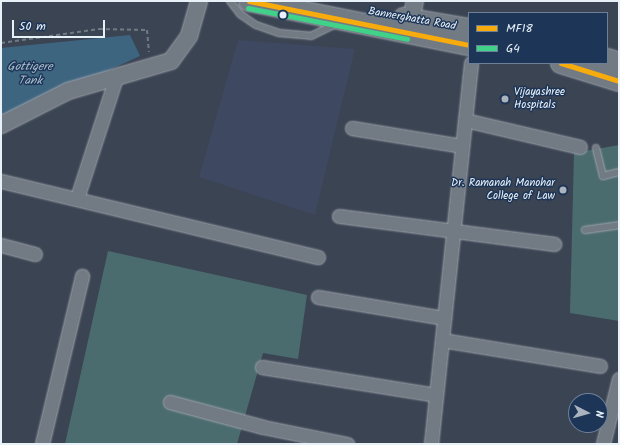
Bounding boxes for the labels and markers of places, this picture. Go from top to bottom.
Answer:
unlabelled marker [278,10,288,20]
place label: Vijayashree Hospitals [514,86,565,112]
marker: Vijayashree Hospitals [499,93,511,105]
place label: Dr. Ramanah Manohar College of Law [451,177,555,203]
marker: Dr. Ramanah Manohar College of Law [558,185,568,195]

